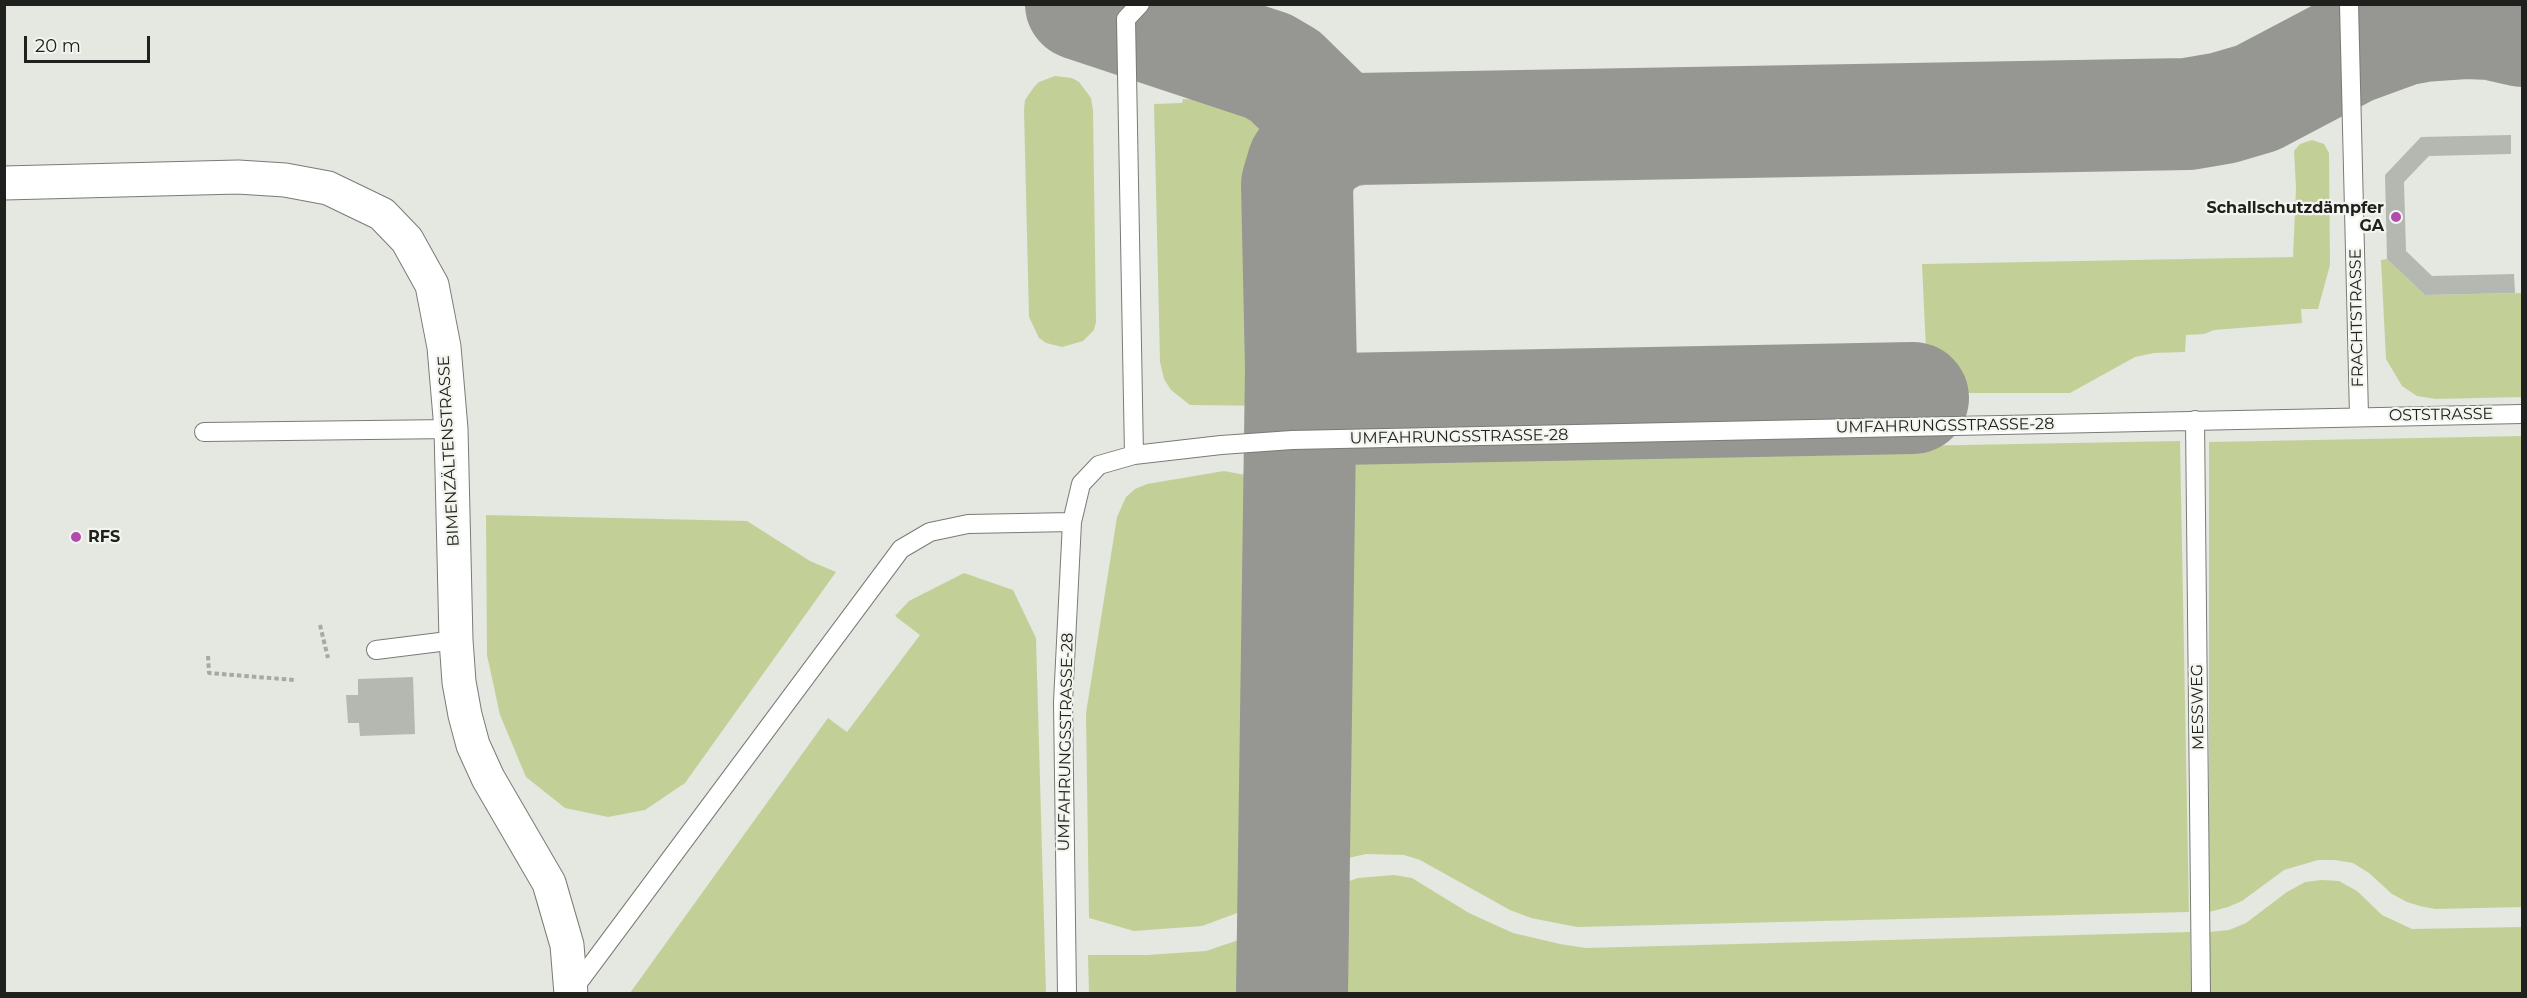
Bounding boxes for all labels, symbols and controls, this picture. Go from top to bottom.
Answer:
scale bar [27,24,153,62]
text: 20 m [35,35,81,57]
place label: Schallschutzdämpfer GA [2207,198,2384,236]
marker: Schallschutzdämpfer GA [2389,210,2403,224]
street label: FRACHTSTRASSE [2346,249,2368,387]
street label: BIMENZÄLTENSTRASSE [434,355,464,547]
street label: OSTSTRASSE [2389,404,2493,426]
street label: UMFAHRUNGSSTRASSE-28 [1836,414,2054,438]
street label: UMFAHRUNGSSTRASSE-28 [1350,425,1568,449]
place label: RFS [88,527,120,547]
marker: RFS [69,530,83,544]
street label: UMFAHRUNGSSTRASSE-28 [1054,633,1078,851]
street label: MESSWEG [2188,664,2208,750]

